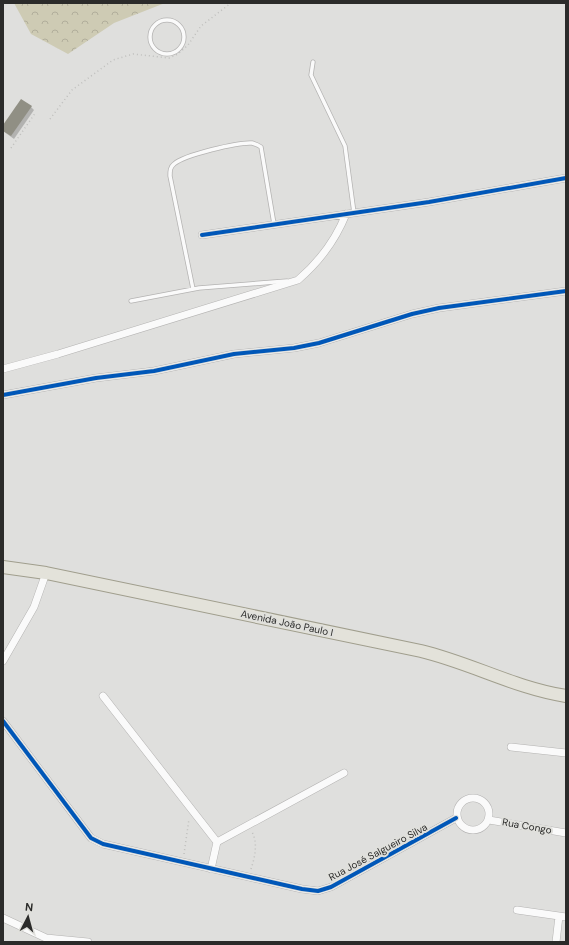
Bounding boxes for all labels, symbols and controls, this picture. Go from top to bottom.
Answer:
street label: Avenida João Paulo I [240,607,334,639]
street label: Rua Congo [501,815,553,837]
street label: Rua José Salgueiro Silva [326,820,430,884]
north arrow [8,897,48,937]
text: N [24,900,34,914]

